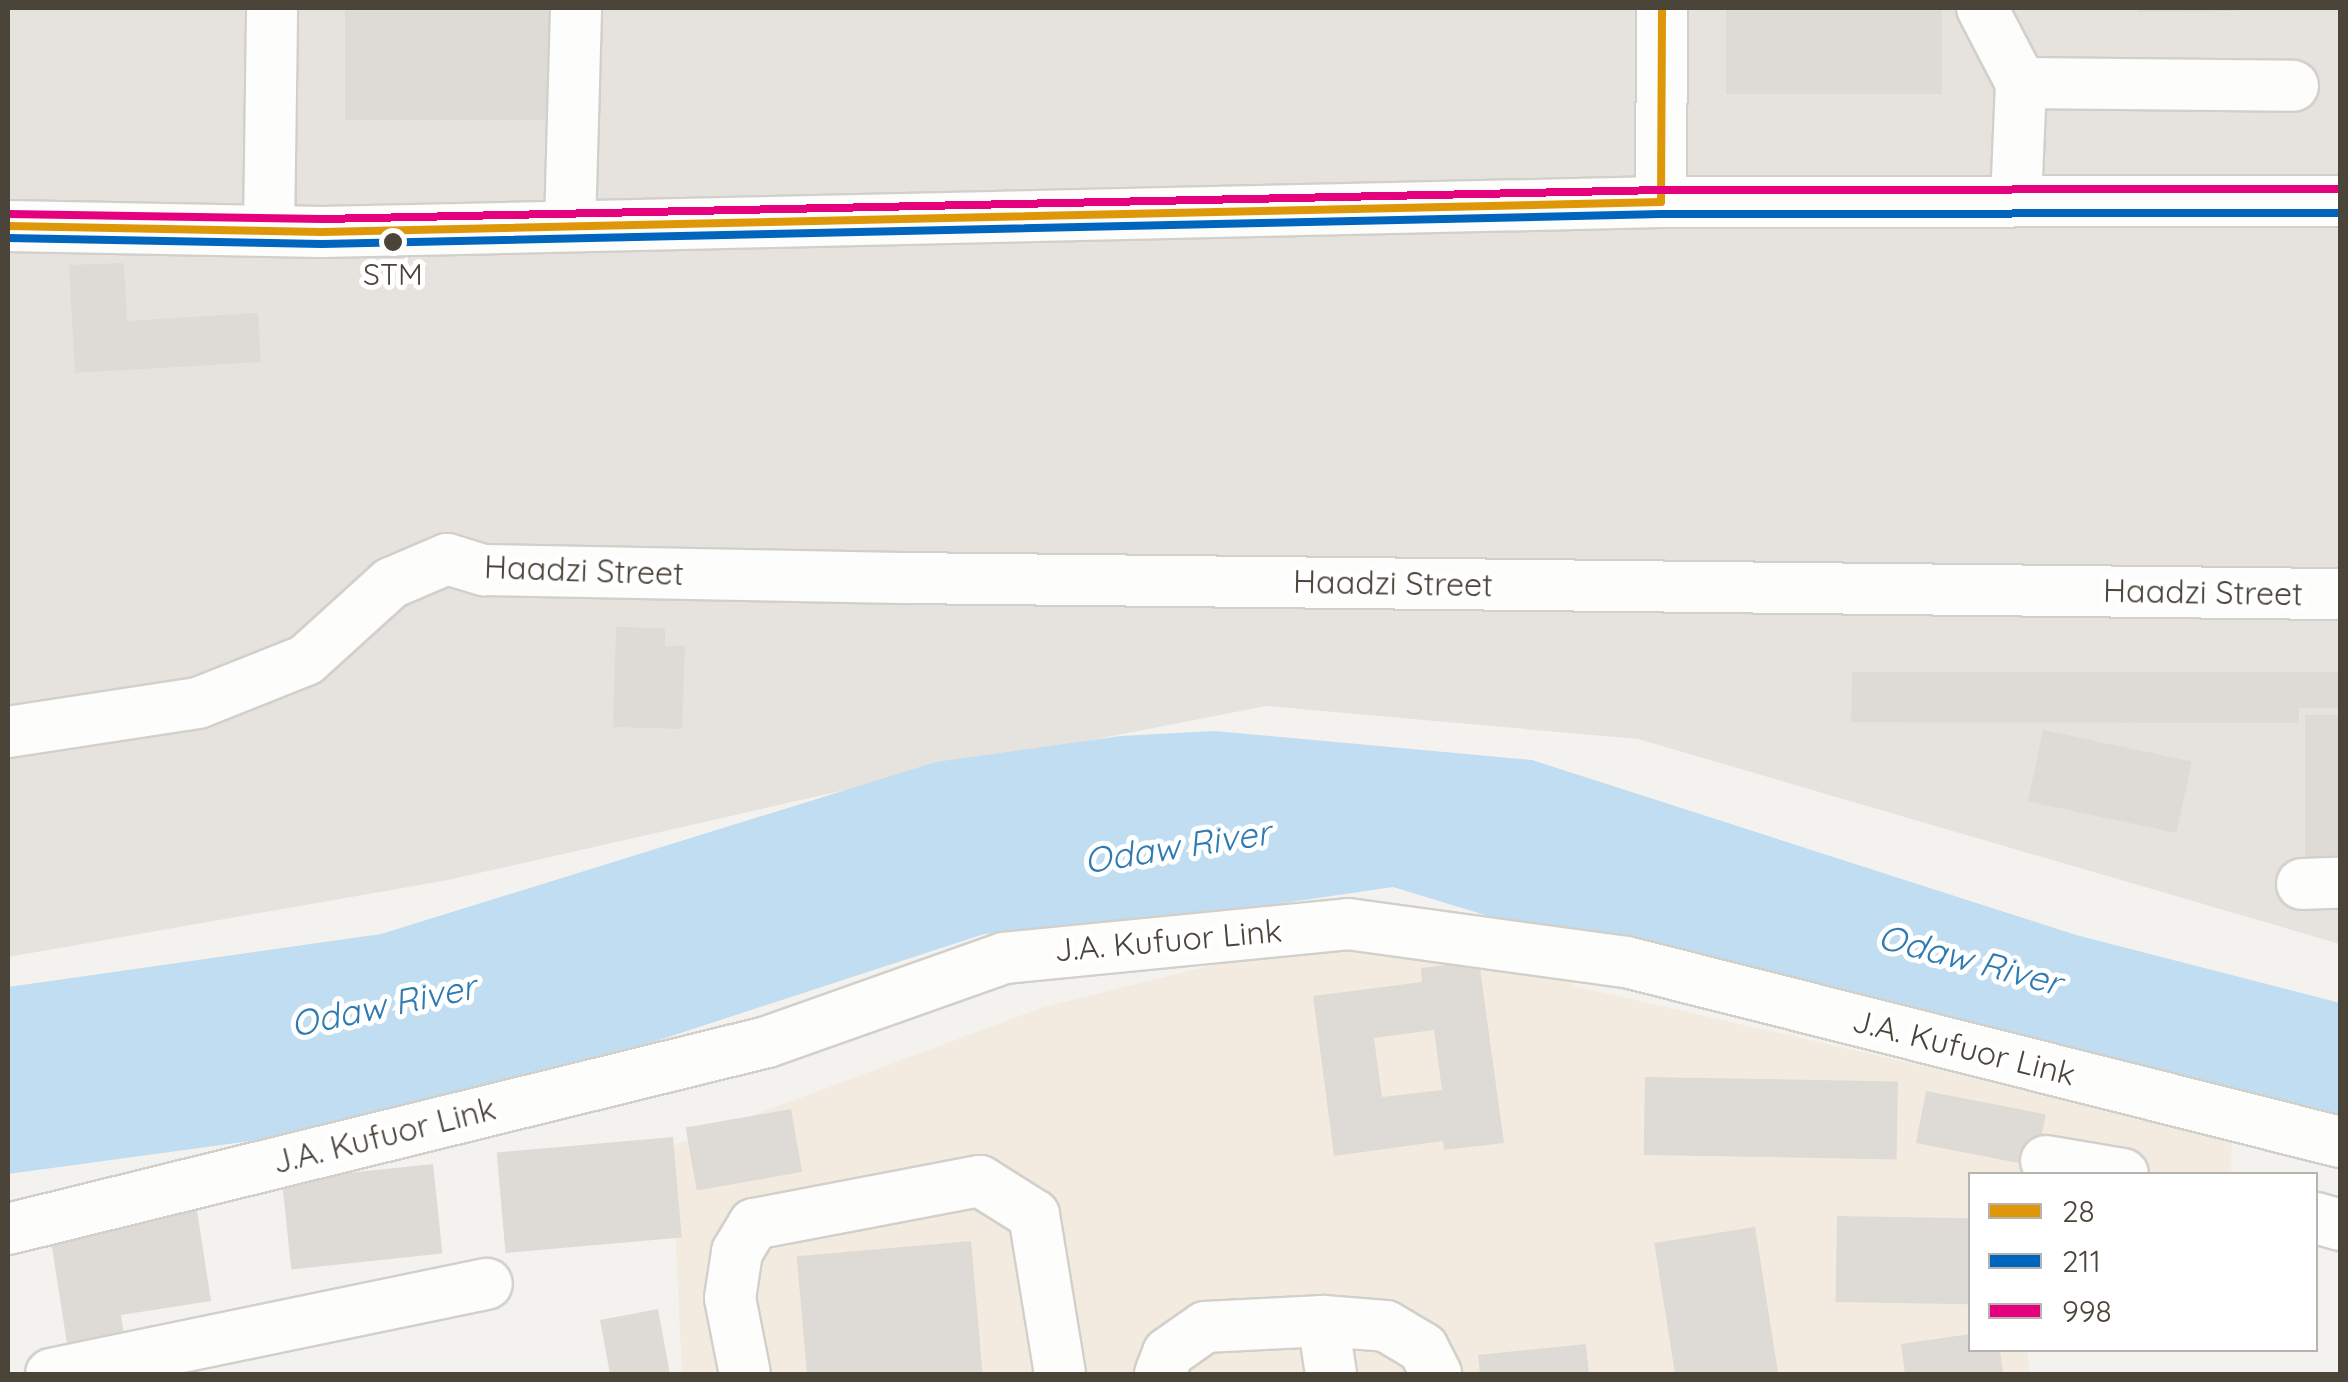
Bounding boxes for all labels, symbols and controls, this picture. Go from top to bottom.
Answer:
marker: STM [383,232,403,252]
place label: STM [363,256,423,292]
street label: Haadzi Street [483,547,685,593]
street label: Haadzi Street [1293,562,1493,604]
street label: Haadzi Street [2103,571,2303,613]
water label: Odaw River [1081,811,1273,881]
street label: J.A. Kufuor Link [1053,911,1283,969]
water label: Odaw River [1874,914,2066,1004]
water label: Odaw River [287,965,479,1045]
street label: J.A. Kufuor Link [1849,1001,2079,1093]
street label: J.A. Kufuor Link [269,1089,499,1181]
legend [1968,1172,2318,1352]
text: 28 [2062,1192,2095,1230]
text: 211 [2062,1242,2101,1280]
text: 998 [2062,1292,2112,1330]

